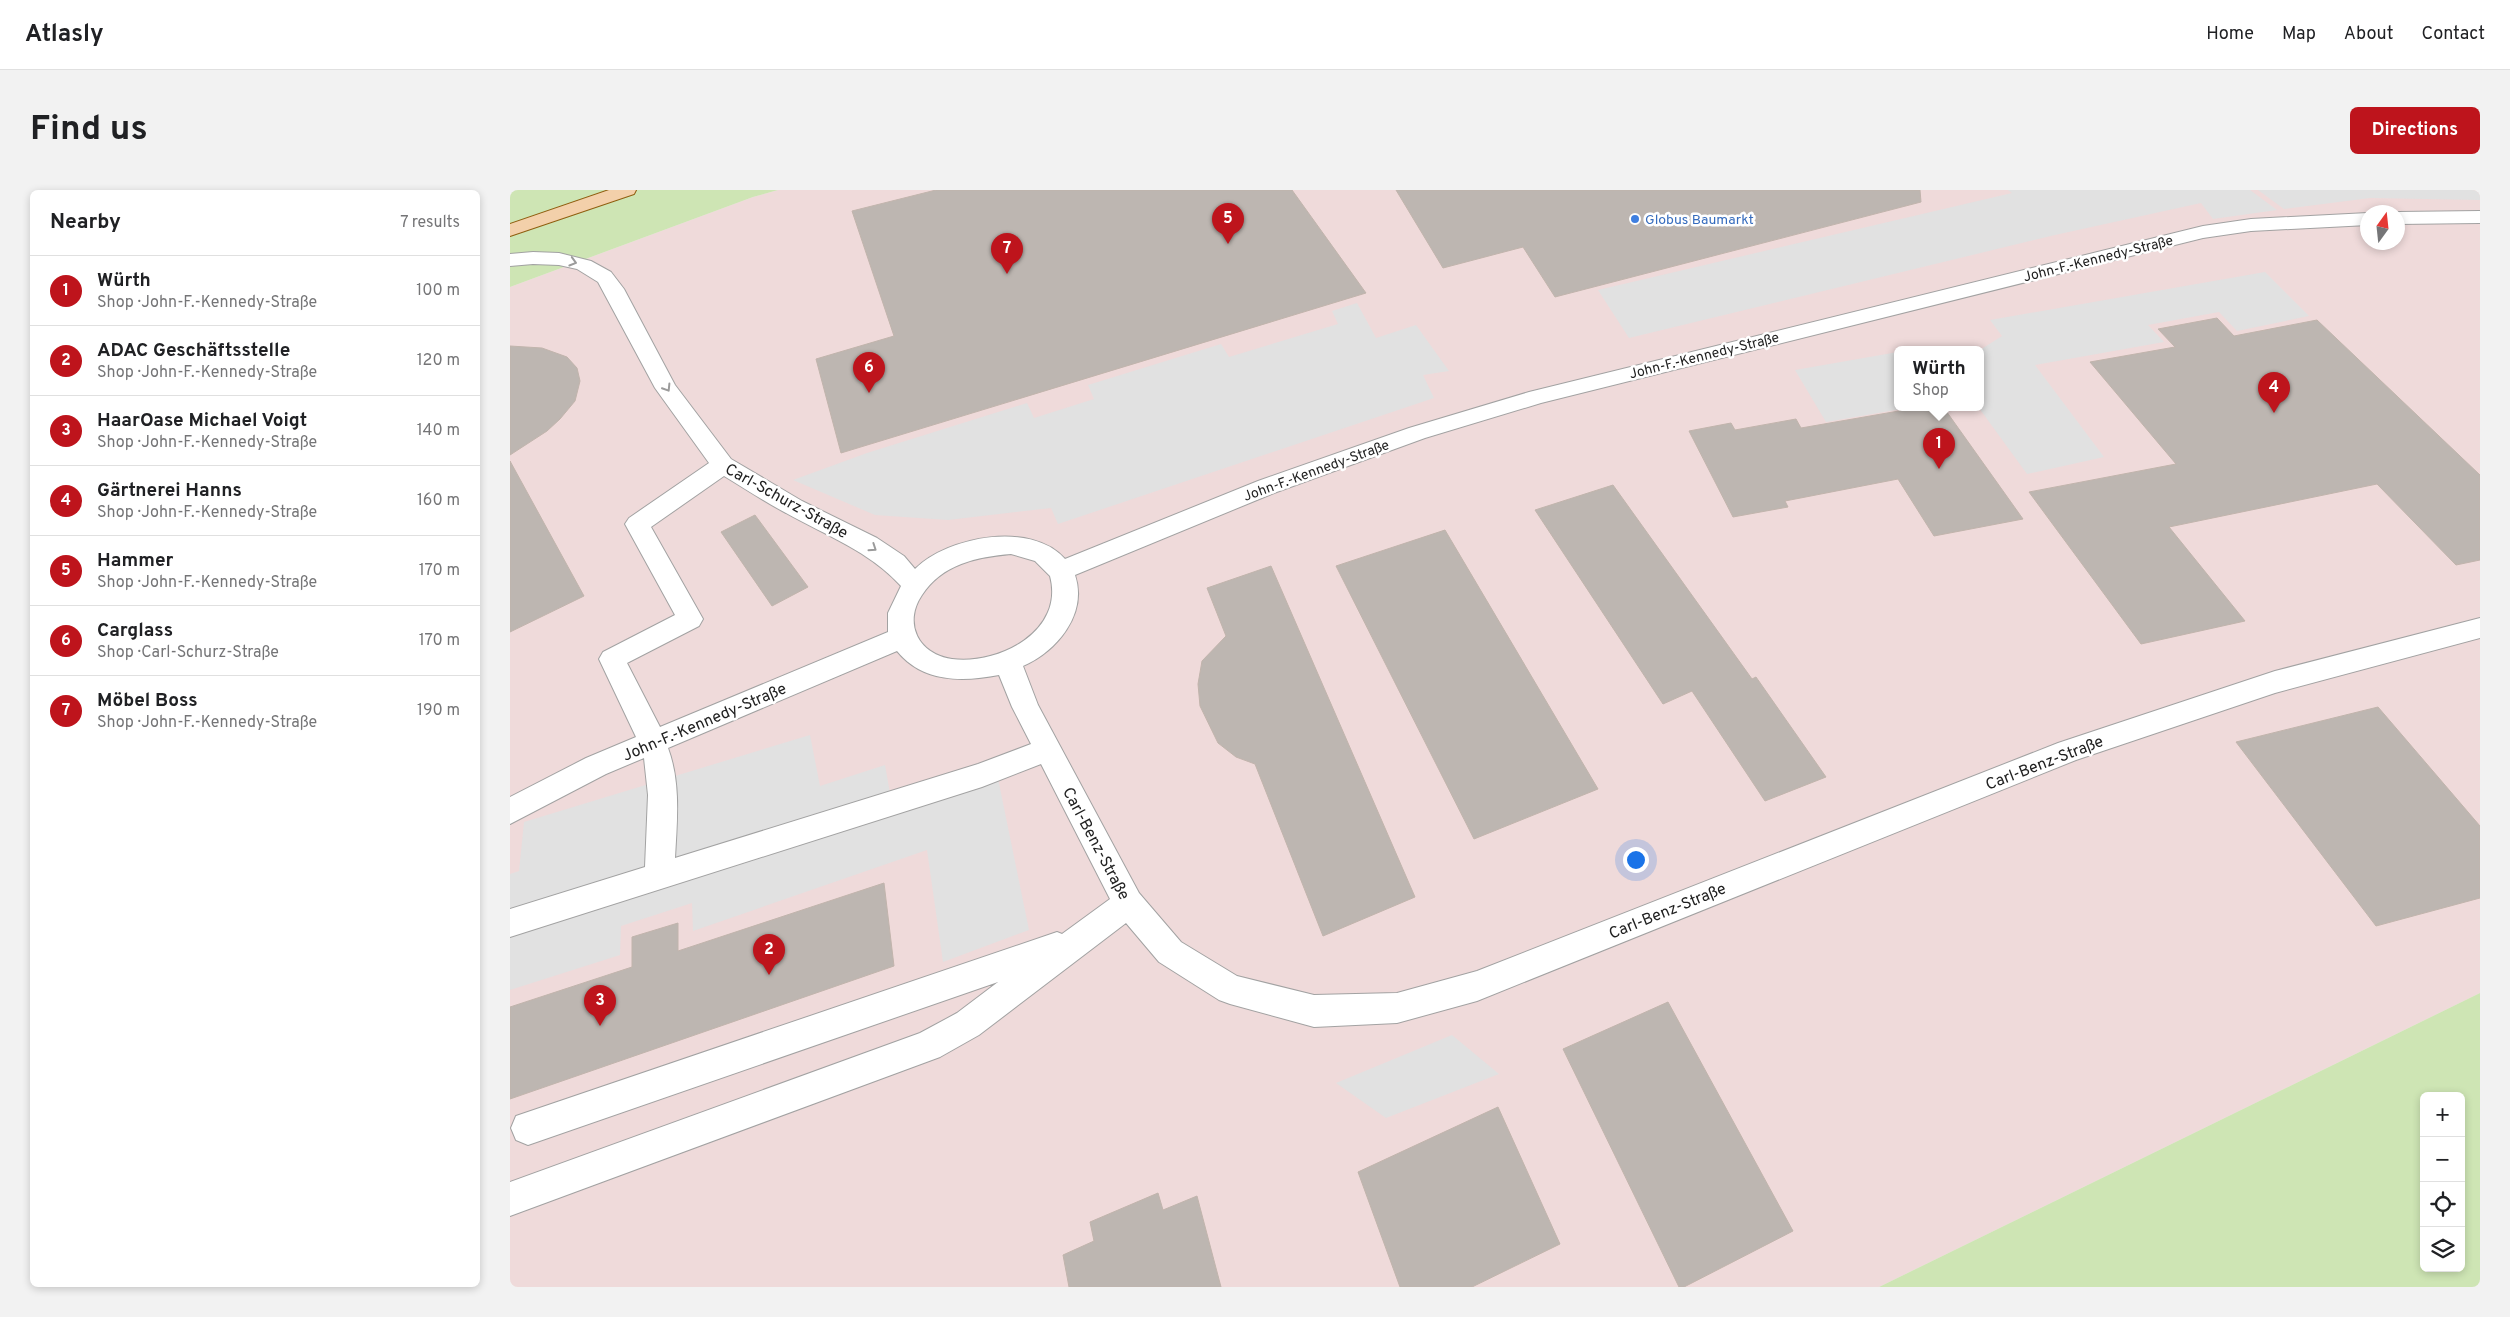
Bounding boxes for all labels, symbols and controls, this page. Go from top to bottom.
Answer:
text: Atlasly [25,20,104,50]
text: Home [2206,23,2254,46]
text: Map [2282,23,2316,46]
text: About [2344,23,2393,46]
text: Contact [2421,23,2485,46]
button: Directions [2350,107,2480,154]
text: Find us [30,108,148,152]
pin: 5 [1212,203,1244,244]
north arrow [2360,205,2405,250]
text: Nearby [50,209,121,236]
place label: Globus Baumarkt [1645,212,1754,229]
text: 7 results [400,213,460,233]
marker: Globus Baumarkt [1629,213,1641,225]
pin: 7 [991,233,1023,274]
street label: John-F.-Kennedy-Straße [2022,233,2175,286]
one-way arrow [568,257,577,267]
text: Würth [97,269,151,293]
text: 1 [63,281,69,301]
text: 100 m [416,281,460,301]
text: Shop · John-F.-Kennedy-Straße [97,293,317,313]
street label: John-F.-Kennedy-Straße [1628,330,1781,383]
text: ADAC Geschäftsstelle [97,339,290,363]
popup [1894,346,1984,411]
text: 2 [61,351,71,371]
text: 120 m [417,351,460,371]
pin: 6 [853,352,885,393]
text: Würth [1912,357,1966,381]
text: Shop · John-F.-Kennedy-Straße [97,363,317,383]
pin: 4 [2258,372,2290,413]
text: Shop [1912,381,1949,401]
one-way arrow [660,383,670,392]
text: HaarOase Michael Voigt [97,409,307,433]
text: 3 [61,421,71,441]
text: 140 m [417,421,460,441]
pin: 1 [1923,428,1955,469]
text: Shop · John-F.-Kennedy-Straße [97,433,317,453]
street label: John-F.-Kennedy-Straße [1241,437,1392,506]
street label: Carl-Schurz-Straße [721,460,851,544]
text: Gärtnerei Hanns [97,479,242,503]
text: 4 [61,491,71,511]
text: 160 m [417,491,460,511]
text: Shop · John-F.-Kennedy-Straße [97,503,317,523]
one-way arrow [867,542,877,551]
text: Hammer [97,549,173,573]
text: 5 [61,561,71,581]
text: 170 m [419,561,460,581]
text: Shop · John-F.-Kennedy-Straße [97,573,317,593]
text: Carglass [97,619,173,643]
text: 6 [61,631,71,651]
text: 170 m [419,631,460,651]
text: Shop · Carl-Schurz-Straße [97,643,279,663]
street label: John-F.-Kennedy-Straße [620,679,790,766]
text: Möbel Boss [97,689,198,713]
text: 7 [62,701,70,721]
text: 190 m [417,701,460,721]
text: Shop · John-F.-Kennedy-Straße [97,713,317,733]
street label: Carl-Benz-Straße [1983,732,2106,796]
street label: Carl-Benz-Straße [1057,784,1133,904]
your location [1623,847,1649,873]
street label: Carl-Benz-Straße [1606,879,1729,944]
pin: 2 [753,934,785,975]
pin: 3 [584,985,616,1026]
map controls [2420,1092,2465,1272]
button: + [2420,1092,2465,1137]
button: − [2420,1137,2465,1182]
button: locate [2420,1182,2465,1227]
button: layers [2420,1227,2465,1272]

